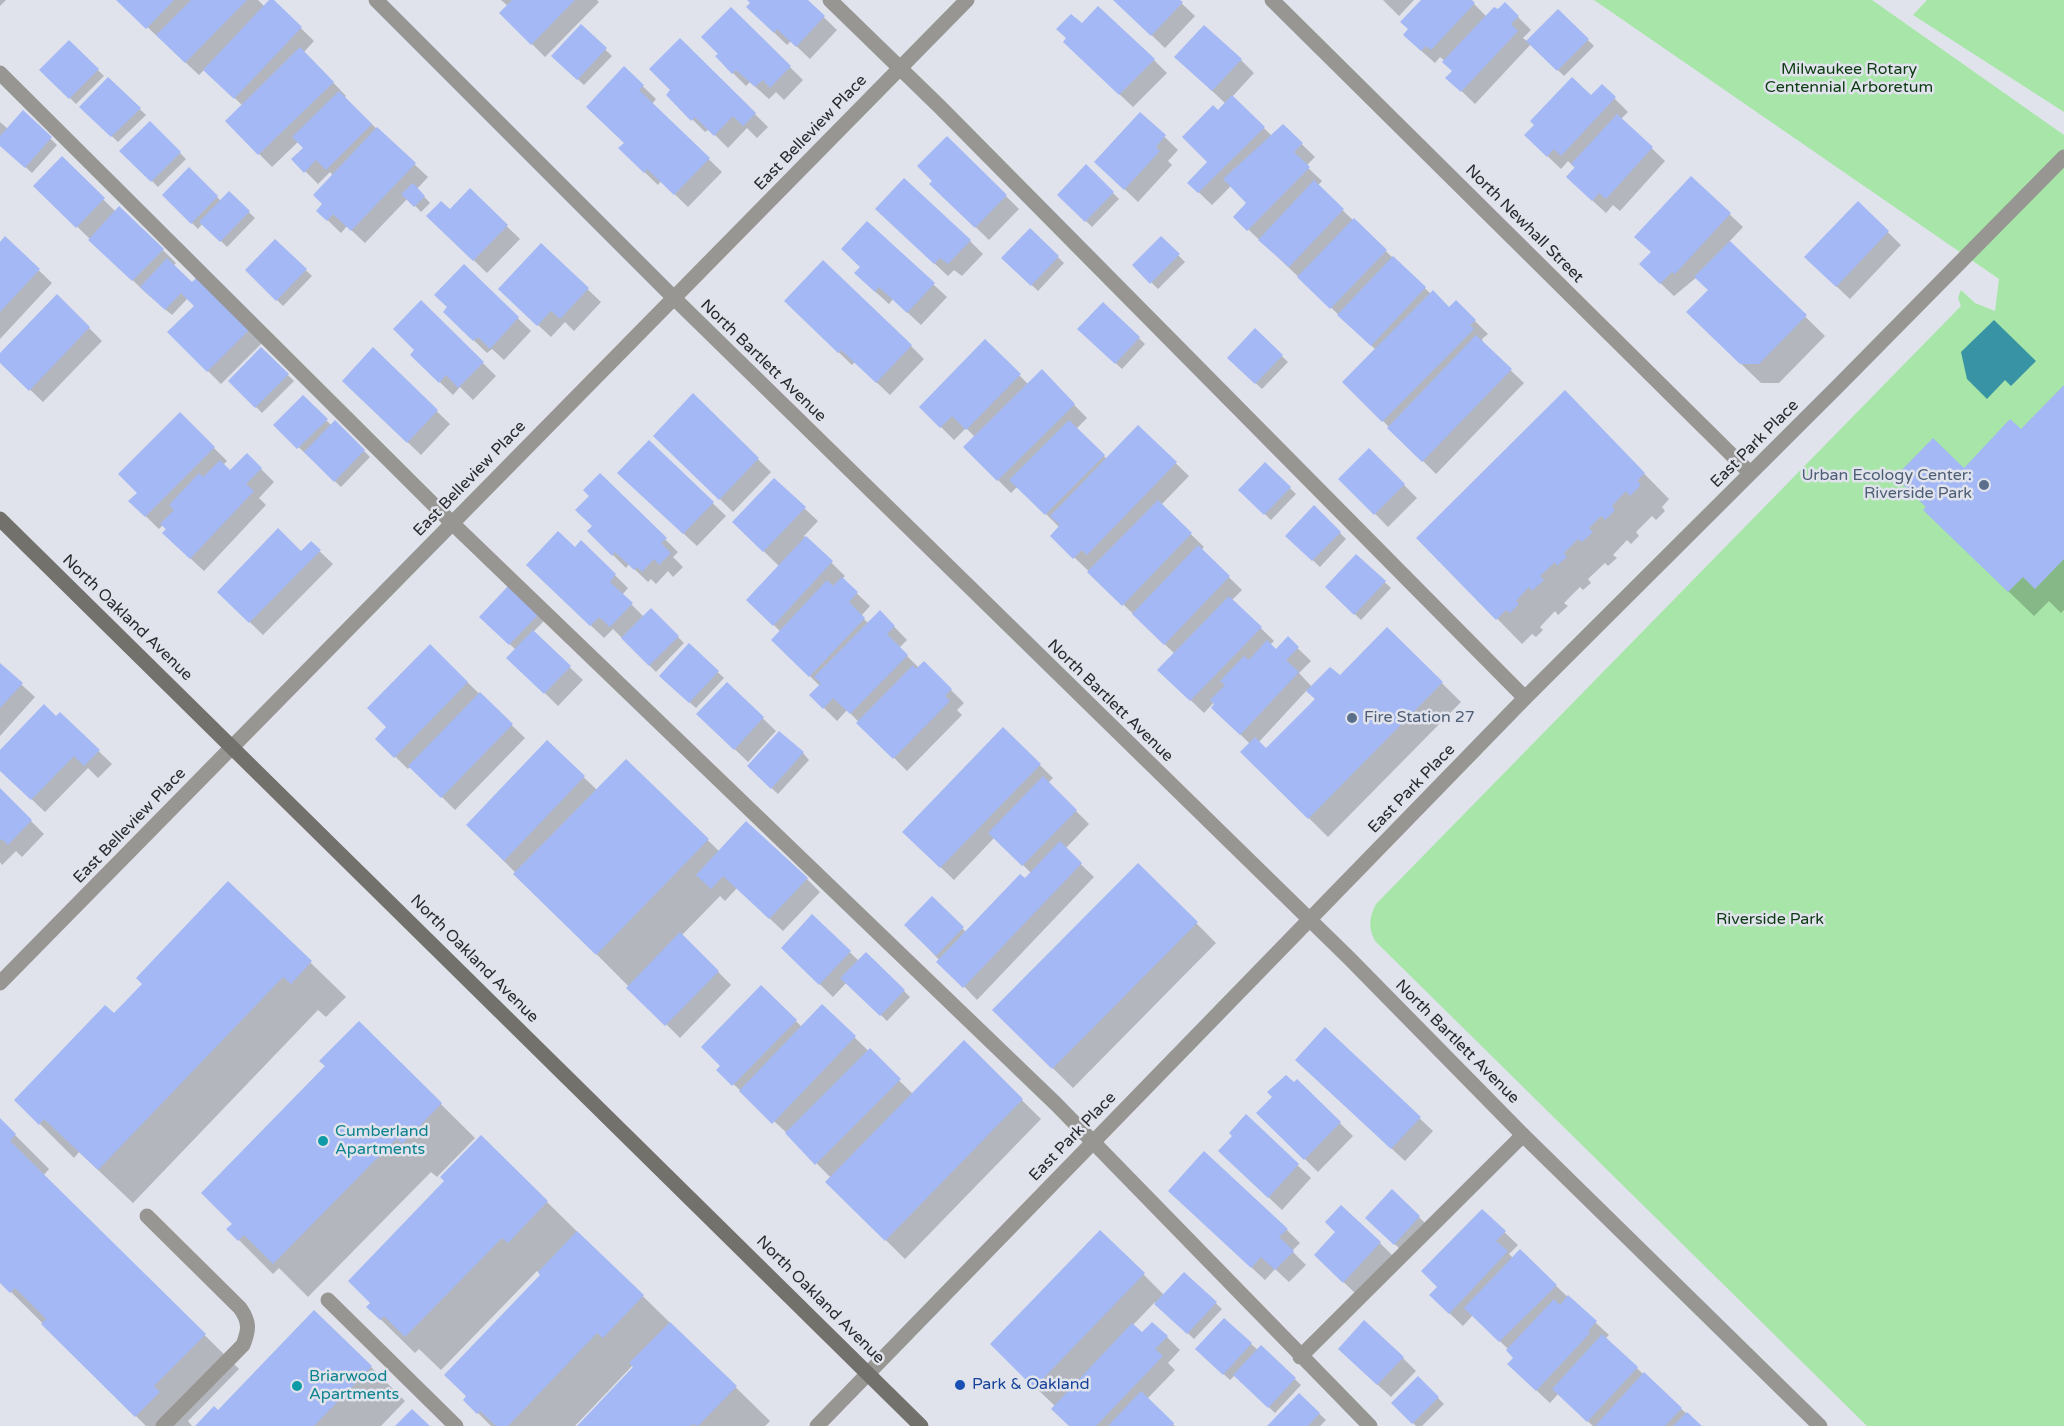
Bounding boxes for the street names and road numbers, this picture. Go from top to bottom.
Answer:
street label: East Belleview Place [751,71,871,195]
street label: North Newhall Street [1461,161,1587,287]
street label: North Bartlett Avenue [696,296,830,426]
street label: East Park Place [1707,396,1803,492]
street label: East Belleview Place [410,417,530,541]
street label: North Oakland Avenue [58,551,196,685]
street label: North Bartlett Avenue [1043,636,1177,766]
street label: East Park Place [1365,740,1459,838]
street label: East Belleview Place [70,764,190,888]
street label: North Oakland Avenue [406,891,542,1027]
street label: North Bartlett Avenue [1391,976,1523,1108]
street label: East Park Place [1026,1088,1120,1186]
street label: North Oakland Avenue [752,1232,888,1368]

